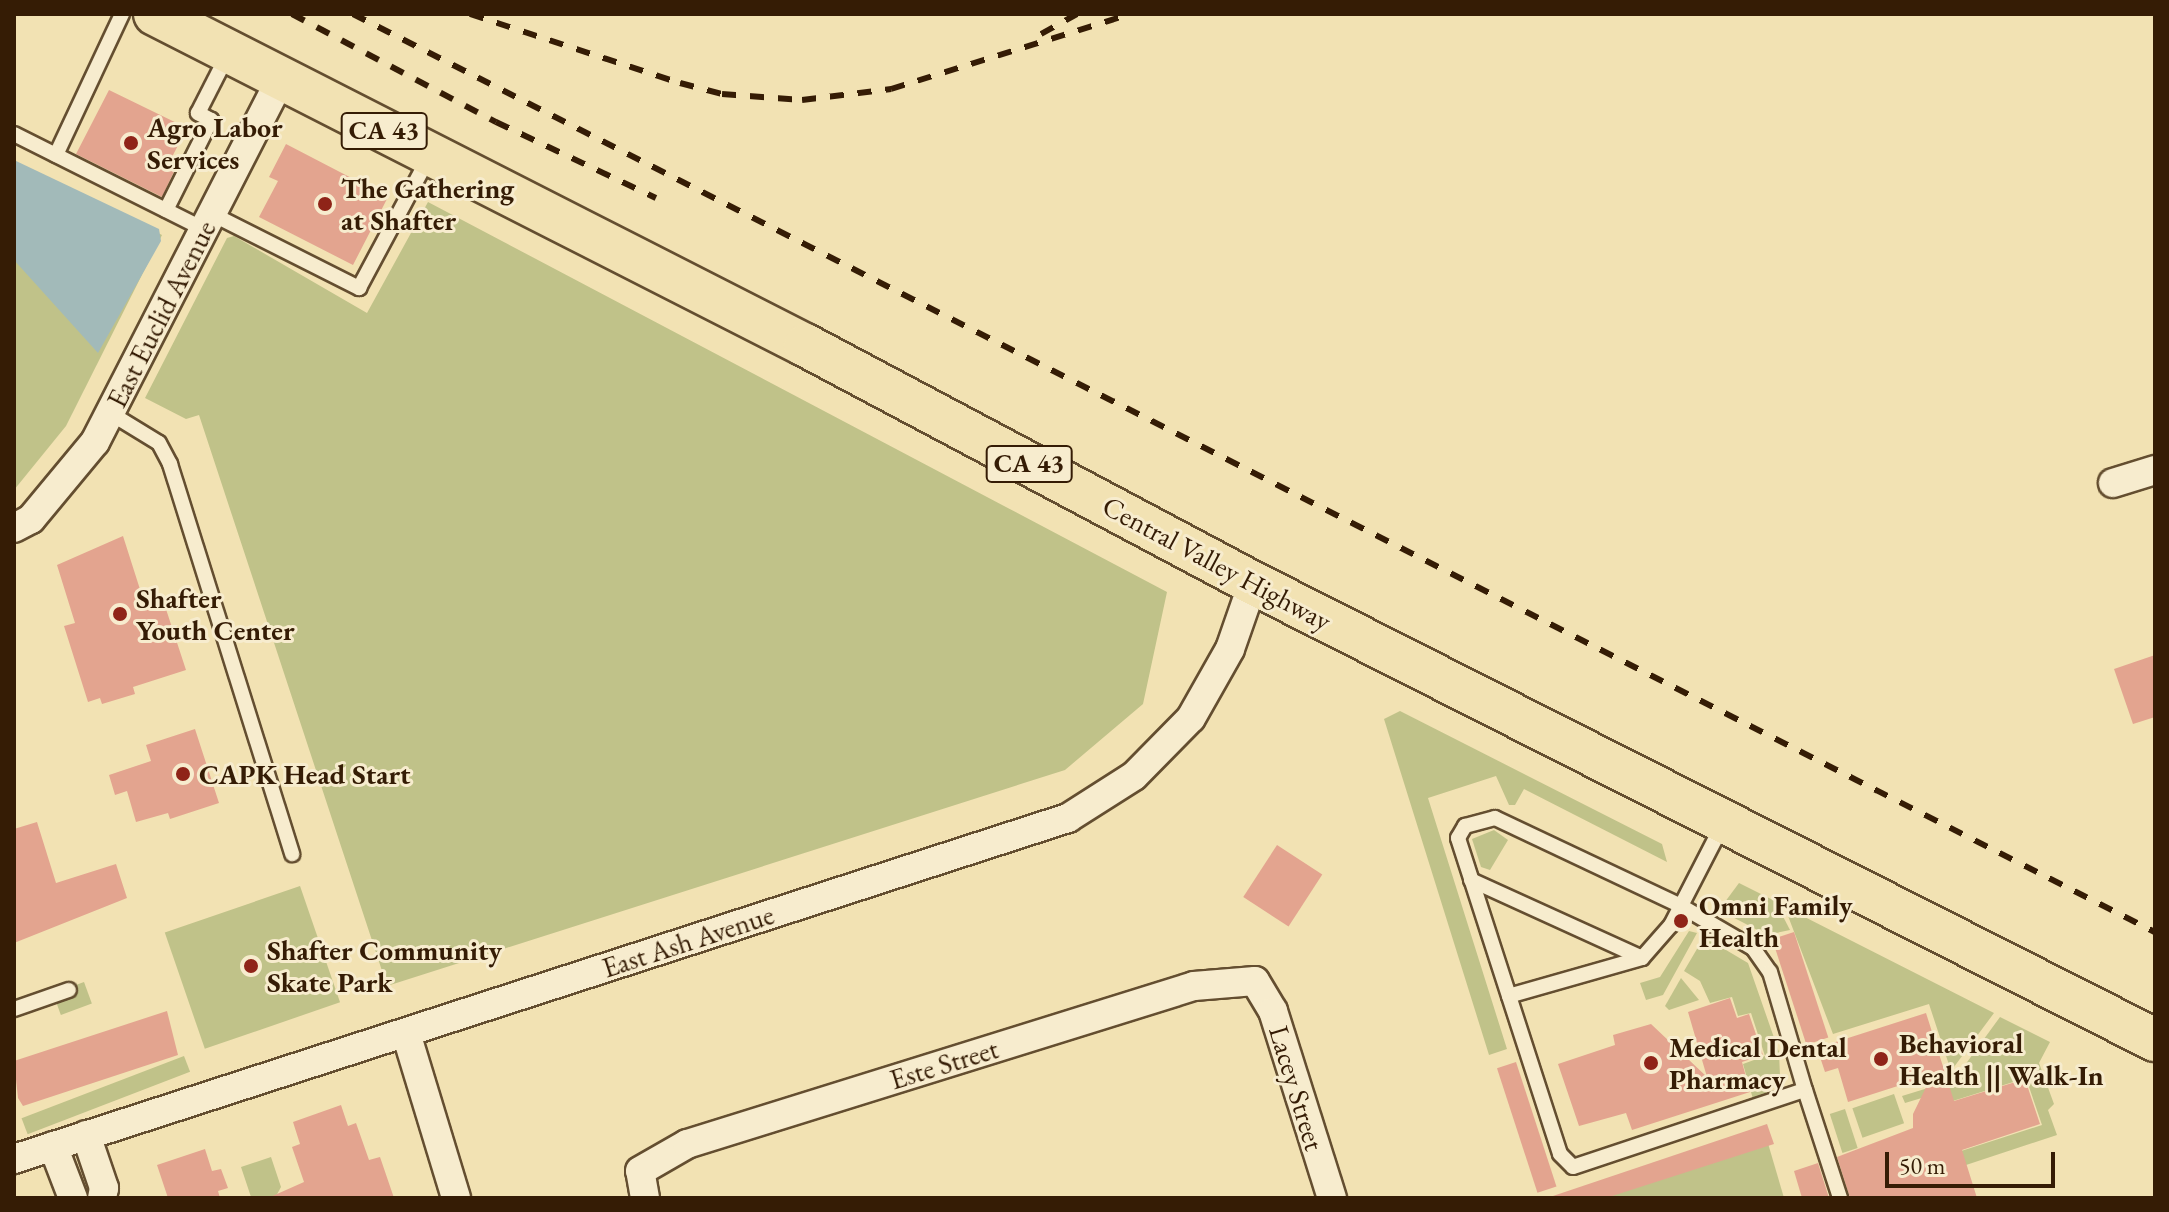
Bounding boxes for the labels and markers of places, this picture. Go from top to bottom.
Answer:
place label: Agro Labor Services [147,110,283,176]
marker: Agro Labor Services [122,134,140,152]
place label: The Gathering at Shafter [341,171,514,237]
marker: The Gathering at Shafter [316,195,334,213]
place label: Shafter Youth Center [136,581,294,647]
marker: Shafter Youth Center [111,605,129,623]
place label: CAPK Head Start [199,757,411,791]
marker: CAPK Head Start [174,765,192,783]
place label: Omni Family Health [1699,888,1853,954]
marker: Omni Family Health [1670,910,1692,932]
place label: Shafter Community Skate Park [267,933,502,999]
marker: Shafter Community Skate Park [242,957,260,975]
place label: Behavioral Health || Walk-In [1899,1026,2104,1092]
place label: Medical Dental Pharmacy [1669,1030,1847,1096]
marker: Behavioral Health || Walk-In [1870,1048,1892,1070]
marker: Medical Dental Pharmacy [1640,1052,1662,1074]

